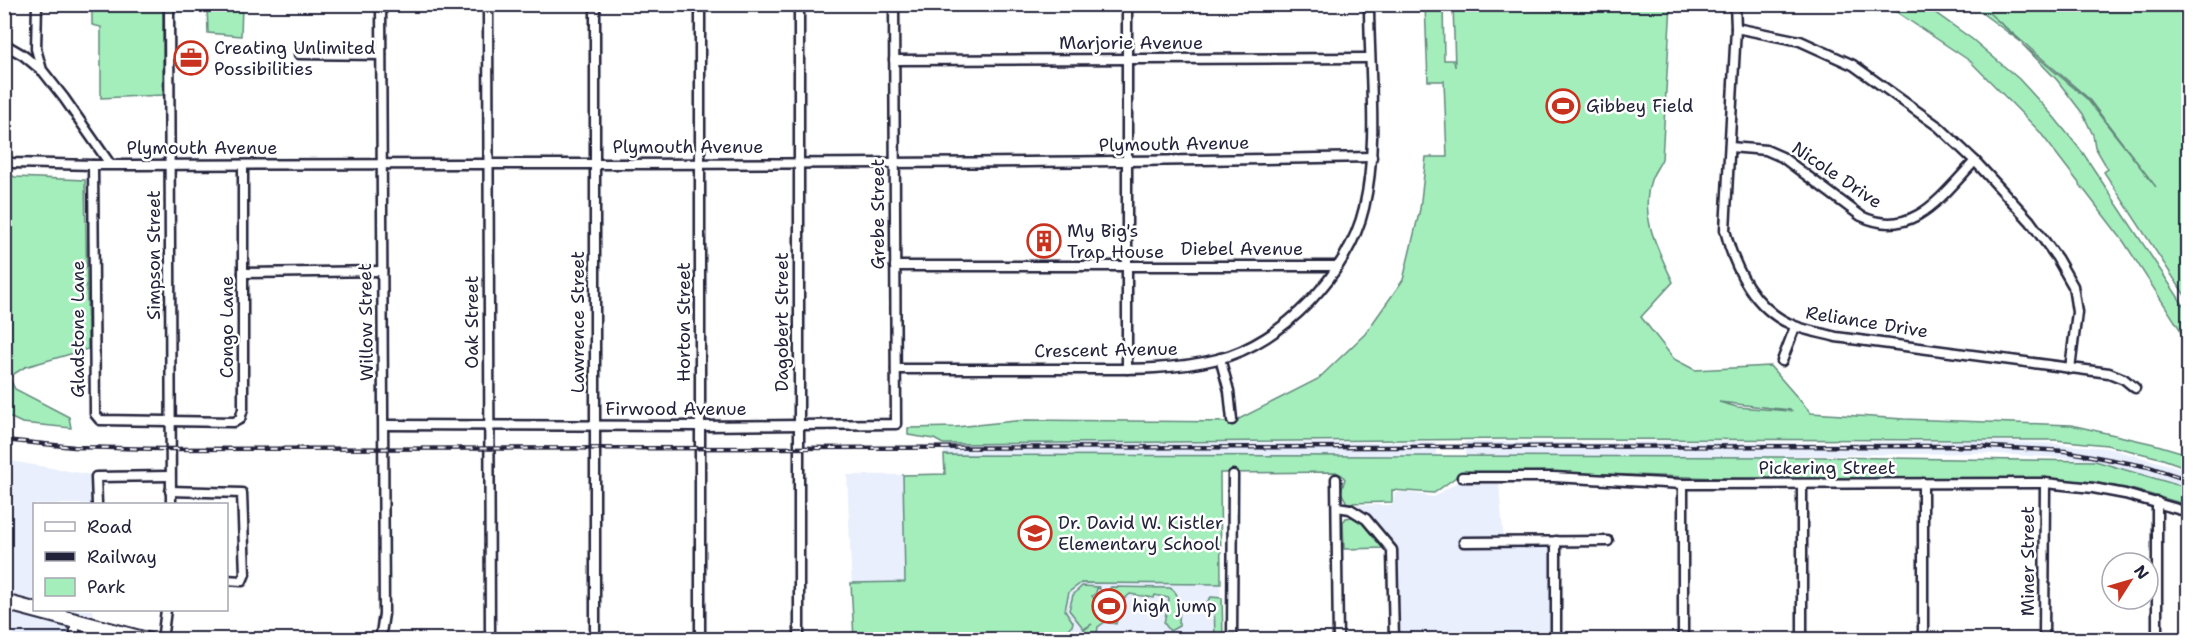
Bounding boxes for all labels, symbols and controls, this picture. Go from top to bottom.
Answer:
street label: Marjorie Avenue [1059,31,1203,55]
place label: Creating Unlimited Possibilities [214,36,375,81]
office icon: Creating Unlimited Possibilities [173,40,209,76]
sports icon: Gibbey Field [1545,88,1581,124]
place label: Gibbey Field [1586,94,1693,118]
street label: Plymouth Avenue [1098,131,1250,157]
street label: Plymouth Avenue [613,135,763,159]
street label: Plymouth Avenue [127,136,277,160]
street label: Nicole Drive [1787,136,1887,214]
street label: Grebe Street [866,158,890,269]
street label: Simpson Street [142,190,166,320]
place label: My Big's Trap House [1067,219,1164,264]
building icon: My Big's Trap House [1026,223,1062,259]
street label: Diebel Avenue [1181,237,1303,261]
street label: Lawrence Street [566,251,590,393]
street label: Dagobert Street [770,252,794,392]
street label: Gladstone Lane [66,260,90,398]
street label: Horton Street [672,262,696,382]
street label: Willow Street [353,263,379,381]
street label: Oak Street [460,275,484,369]
street label: Congo Lane [215,276,239,378]
street label: Reliance Drive [1804,300,1930,344]
street label: Crescent Avenue [1034,337,1178,363]
street label: Firwood Avenue [605,397,747,421]
street label: Pickering Street [1758,456,1896,480]
legend [33,503,228,611]
street label: Miner Street [2016,506,2040,616]
place label: Dr. David W. Kistler Elementary School [1058,511,1223,556]
text: Road [87,515,132,539]
school or university icon: Dr. David W. Kistler Elementary School [1017,515,1053,551]
text: Railway [87,545,157,569]
north arrow [2100,551,2160,611]
text: N [2129,561,2154,584]
text: Park [87,575,126,599]
sports icon: high jump [1091,588,1127,624]
place label: high jump [1132,594,1217,618]

